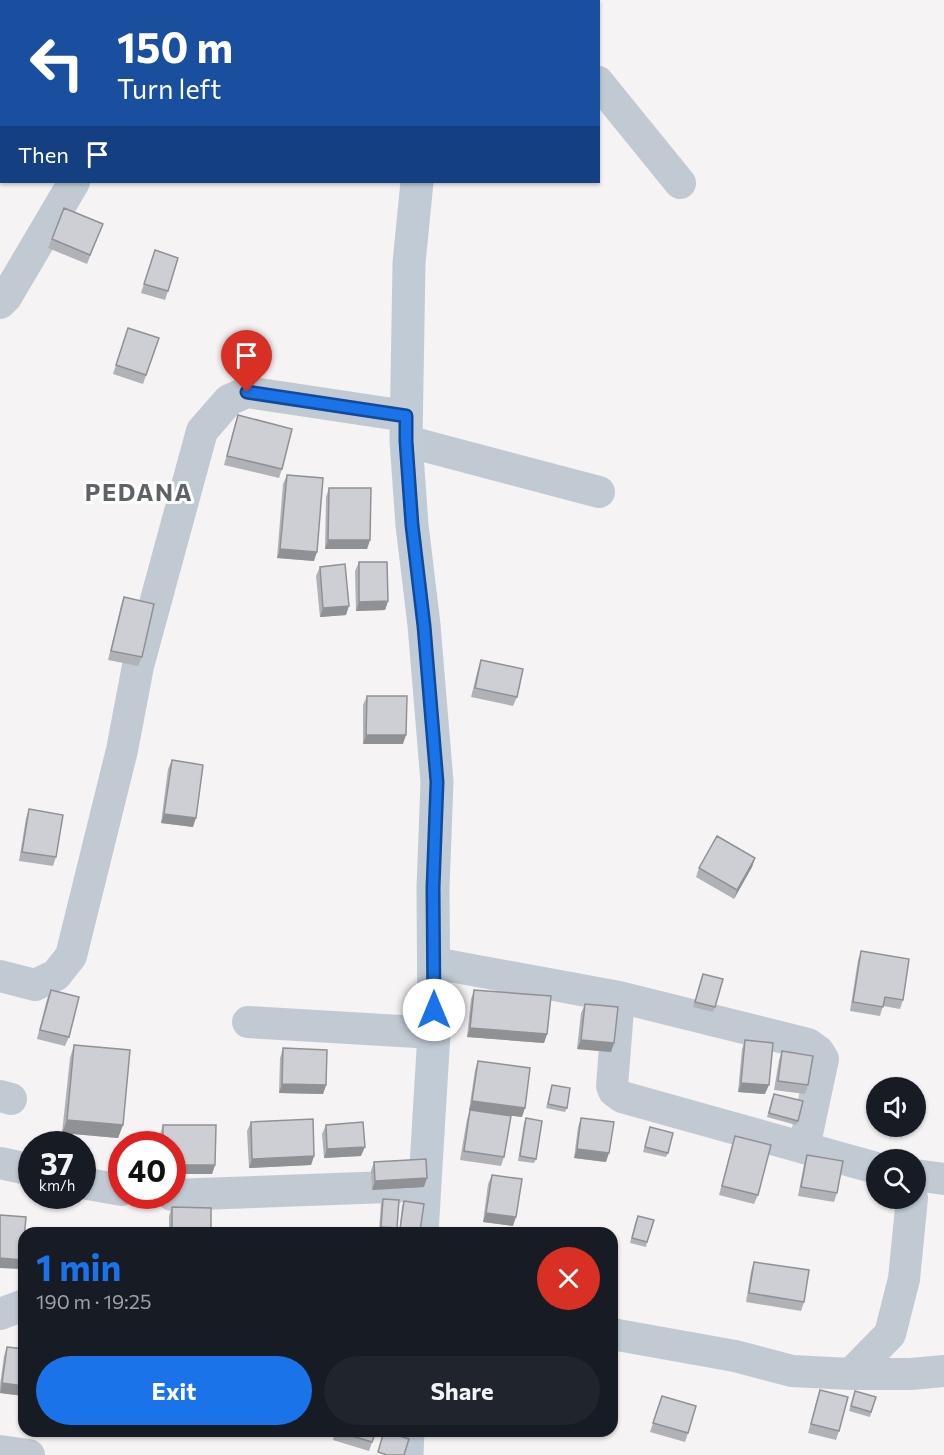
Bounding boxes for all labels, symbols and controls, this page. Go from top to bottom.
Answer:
text: 150 m [117,20,233,72]
icon: left [18,24,96,102]
text: Turn left [117,72,221,105]
icon: arrive [81,138,114,171]
text: Then [18,141,69,168]
pin [221,330,272,392]
icon: arrive [230,339,263,372]
district label: PEDANA [85,477,193,506]
position arrow [402,978,466,1042]
map controls [866,1077,926,1209]
button: sound [866,1077,926,1137]
speed limit sign: 40 [108,1131,186,1209]
text: 37 [40,1144,74,1181]
button: search [866,1149,926,1209]
text: km/h [39,1176,75,1194]
text: 1 min [36,1244,121,1288]
button: close [537,1247,600,1310]
text: 190 m · 19:25 [36,1289,151,1313]
button: Exit [36,1356,312,1425]
button: Share [324,1356,600,1425]

